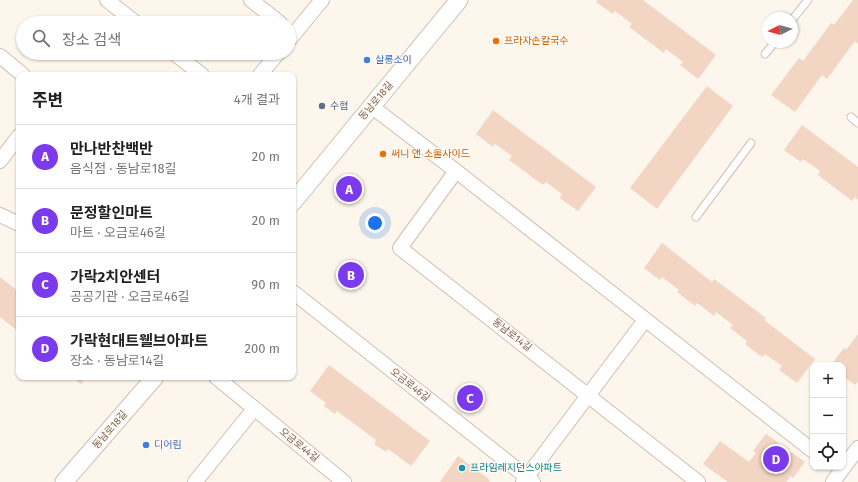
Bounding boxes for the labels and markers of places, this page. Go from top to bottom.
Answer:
place label: 프라자손칼국수 [504,35,568,47]
marker: 프라자손칼국수 [491,36,501,46]
place label: 살롱소이 [375,54,412,66]
marker: 살롱소이 [362,55,372,65]
place label: 수협 [330,100,348,112]
marker: 수협 [317,101,327,111]
place label: 써니 앤 소울사이드 [391,148,470,160]
marker: 써니 앤 소울사이드 [378,149,388,159]
pin: A [336,174,362,204]
pin: B [338,260,364,290]
pin: C [457,383,483,413]
place label: 디어림 [154,439,182,451]
marker: 디어림 [141,440,151,450]
pin: D [763,444,789,474]
place label: 프라임레지던스아파트 [470,462,562,474]
marker: 프라임레지던스아파트 [457,463,467,473]

